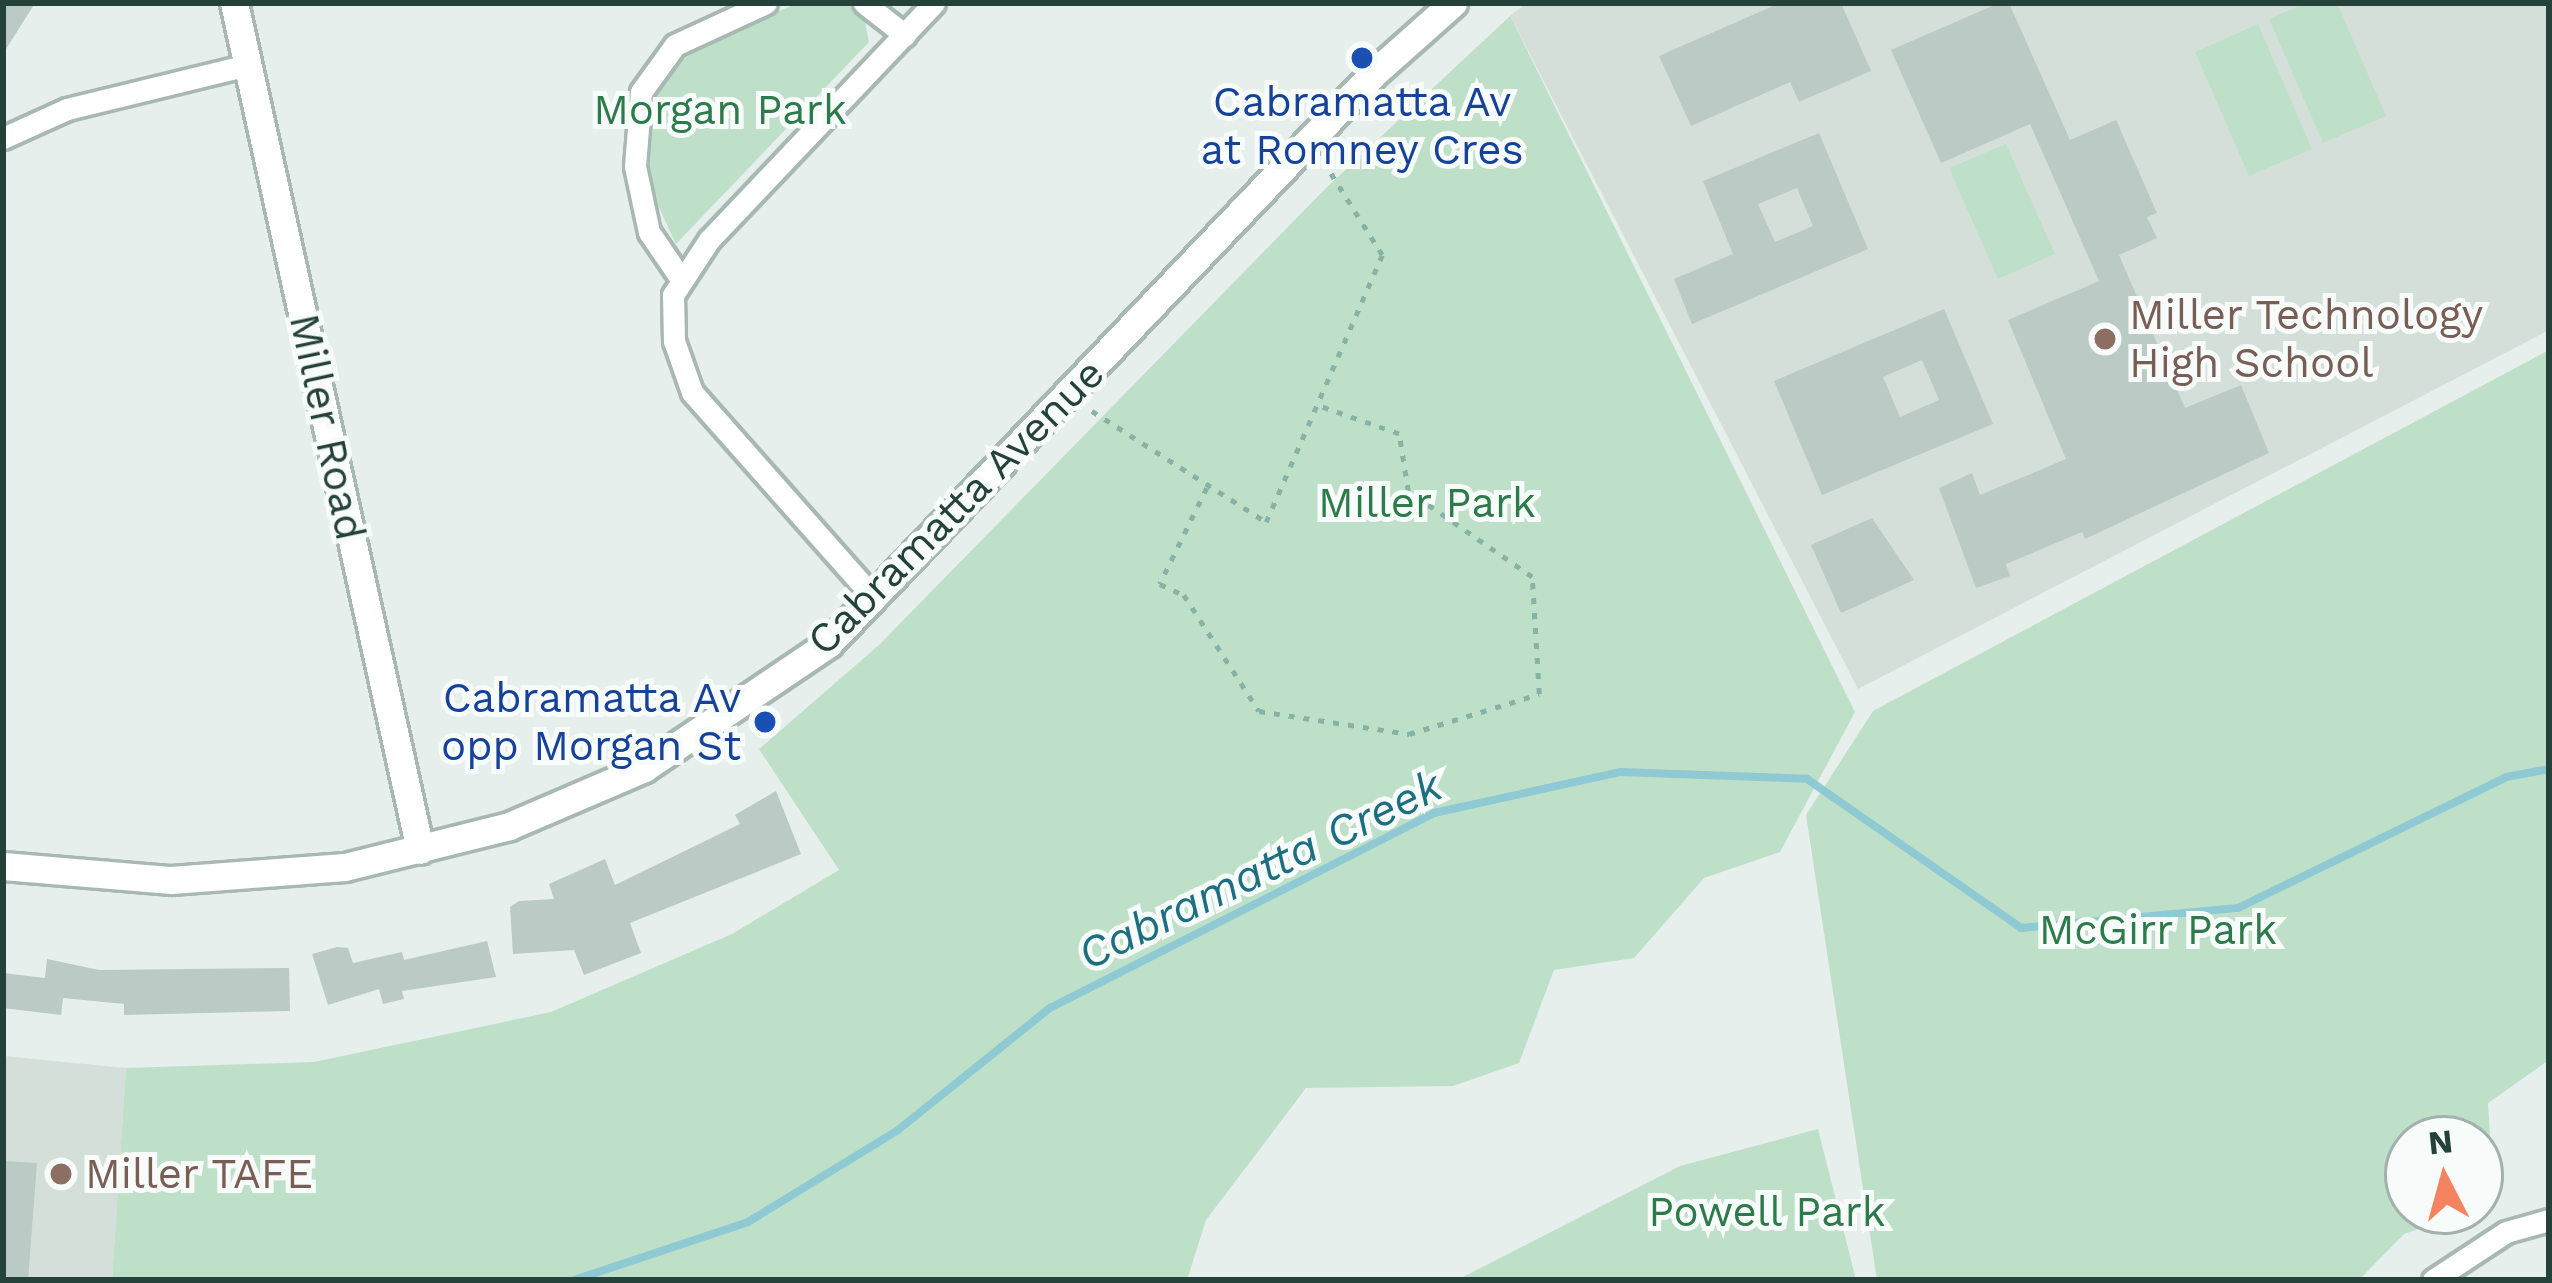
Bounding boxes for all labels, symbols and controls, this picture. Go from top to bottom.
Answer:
marker: Cabramatta Av at Romney Cres [1349,45,1375,71]
place label: Cabramatta Av at Romney Cres [1200,77,1524,176]
park label: Morgan Park [593,85,847,135]
place label: Miller Technology High School [2129,290,2485,388]
street label: Miller Road [278,309,376,545]
marker: Miller Technology High School [2092,326,2118,352]
street label: Cabramatta Avenue [796,347,1116,667]
park label: Miller Park [1318,478,1536,528]
place label: Cabramatta Av opp Morgan St [440,673,741,771]
marker: Cabramatta Av opp Morgan St [752,709,778,735]
water label: Cabramatta Creek [1069,758,1451,982]
park label: McGirr Park [2038,905,2278,955]
north arrow [2384,1115,2504,1235]
text: N [2426,1121,2455,1162]
place label: Miller TAFE [85,1149,315,1199]
marker: Miller TAFE [48,1161,74,1187]
park label: Powell Park [1648,1187,1886,1237]

